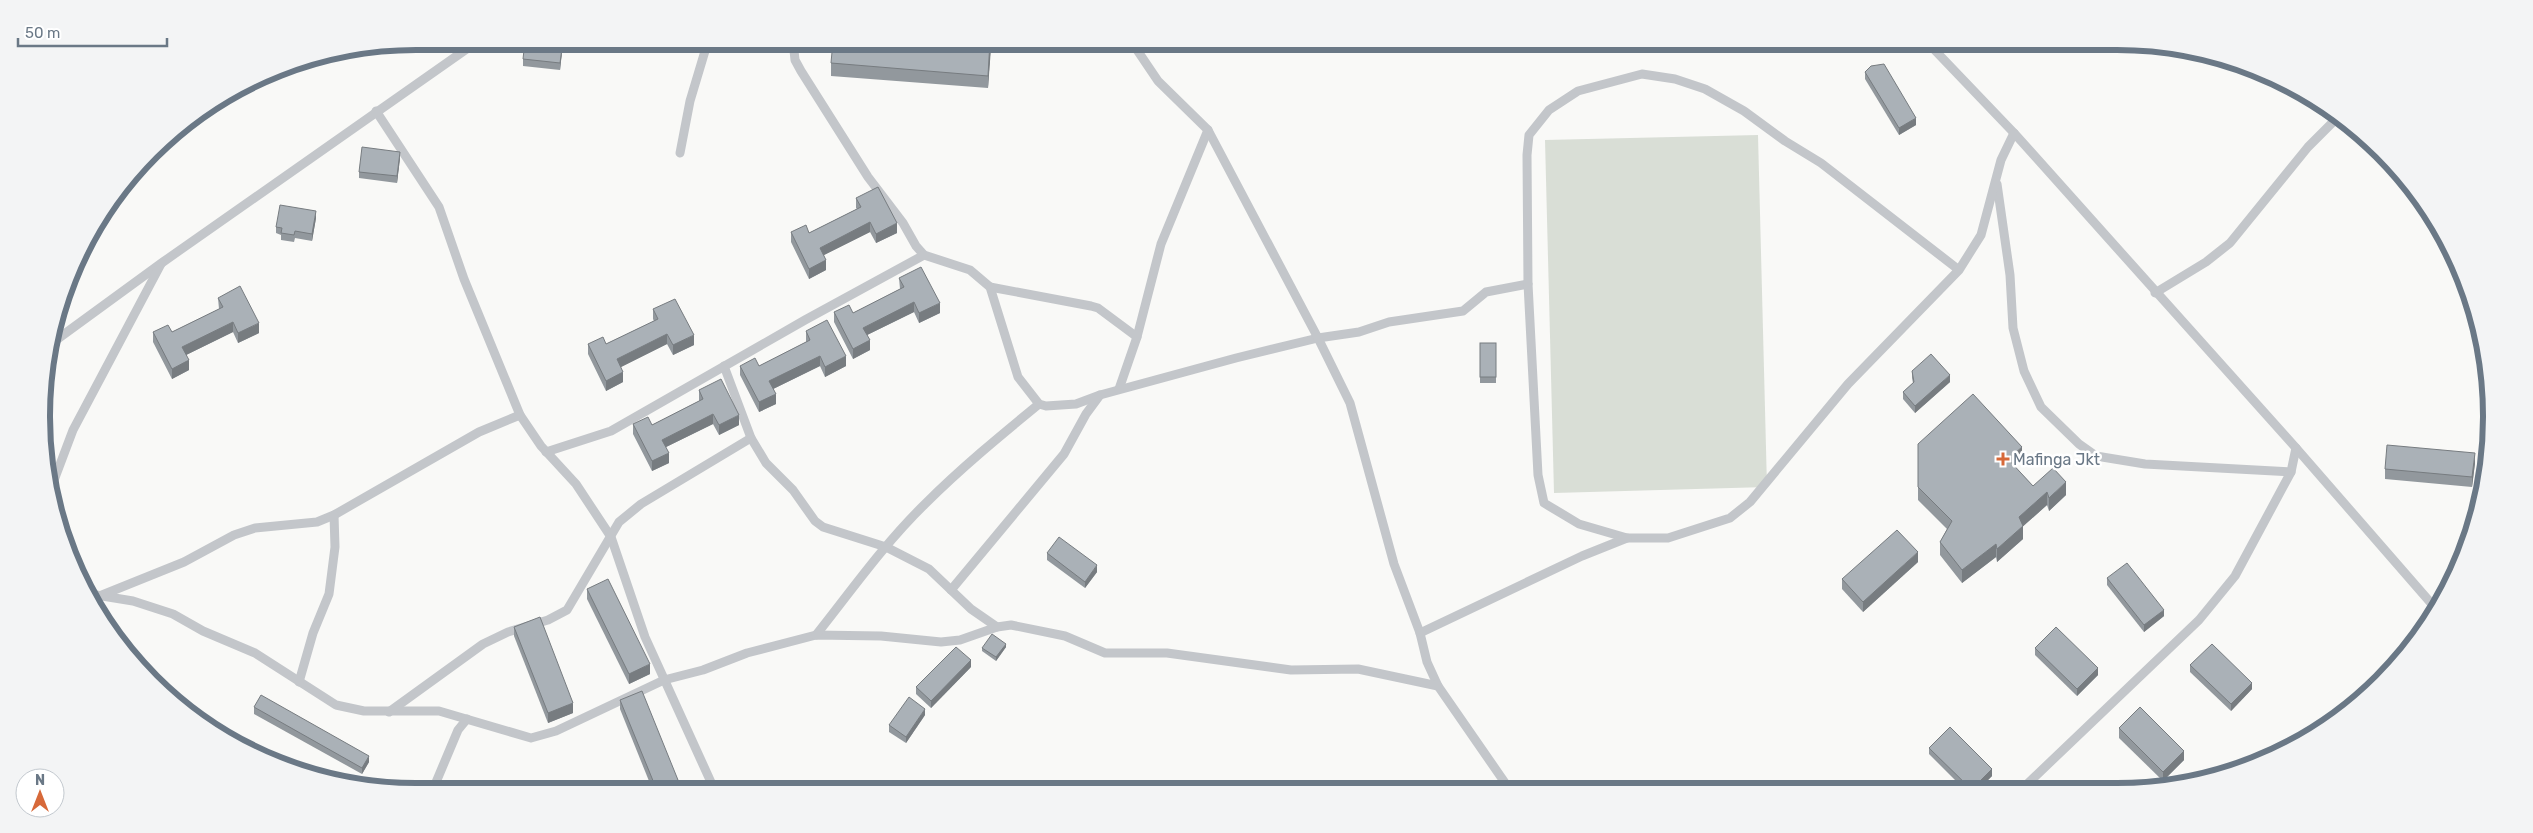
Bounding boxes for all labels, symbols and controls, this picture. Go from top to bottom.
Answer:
scale bar [18,15,166,47]
text: 50 m [25,24,60,42]
place label: Mafinga Jkt [2013,450,2100,469]
marker: Mafinga Jkt [1997,453,2009,465]
north arrow [15,768,65,818]
text: N [35,772,45,789]

